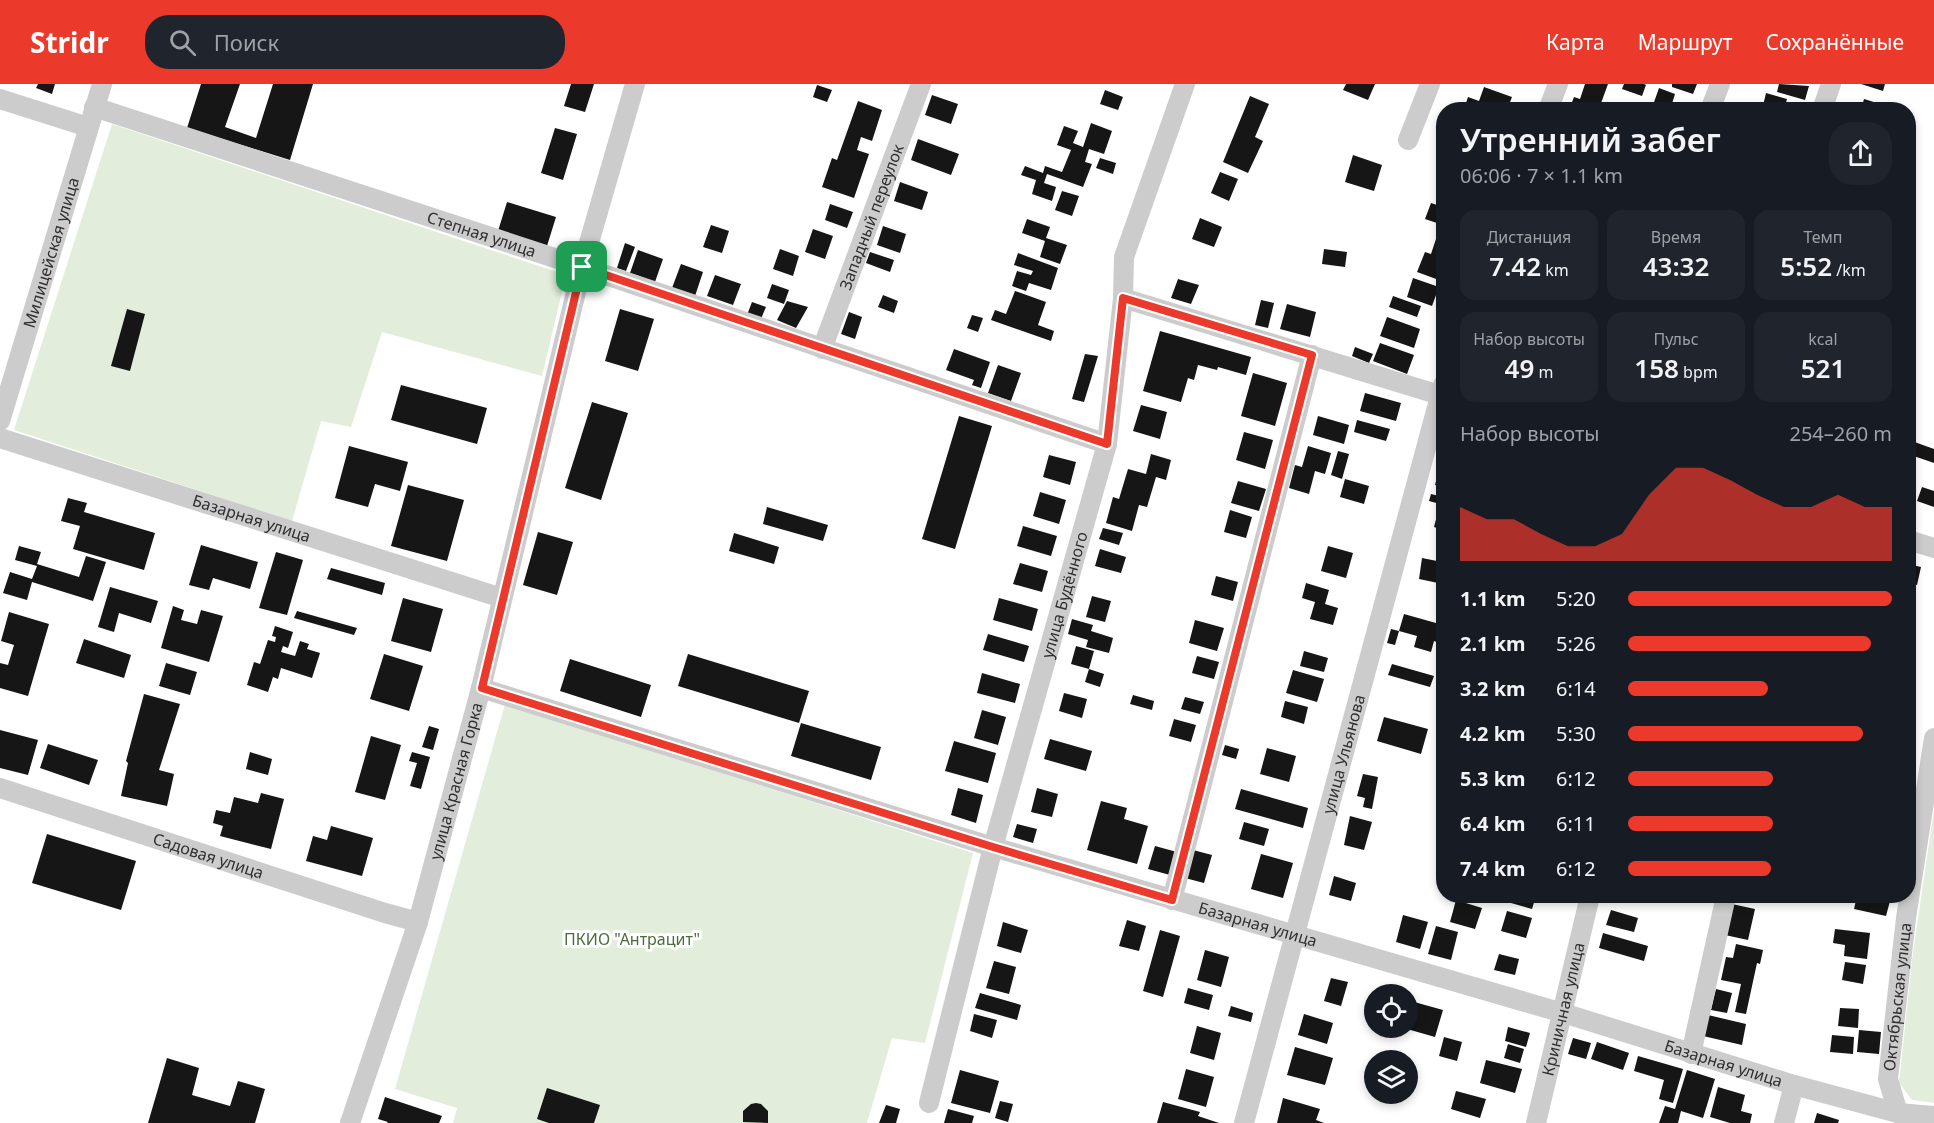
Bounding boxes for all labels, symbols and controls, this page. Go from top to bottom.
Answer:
search box [145,15,565,69]
text: Stridr [30,23,109,61]
icon: search [166,26,199,59]
text: Поиск [214,27,279,57]
text: Карта [1546,28,1605,56]
text: Маршрут [1638,28,1733,56]
text: Сохранённые [1766,28,1904,56]
text: Утренний забег [1460,117,1721,162]
button: share [1829,122,1892,185]
street label: Западный переулок [834,140,909,293]
text: 06:06 · 7 × 1.1 km [1460,162,1623,189]
street label: Милицейская улица [18,175,84,330]
street label: Степная улица [424,206,539,262]
text: Дистанция [1487,226,1571,248]
text: Время [1651,226,1701,248]
text: Темп [1803,226,1843,248]
pin [556,241,607,292]
text: 7.42 [1489,248,1541,284]
text: 43:32 [1643,248,1709,284]
text: 5:52 [1780,248,1832,284]
icon: arrive [565,250,598,283]
text: km [1541,259,1569,281]
text: /km [1832,259,1866,281]
text: Набор высоты [1473,328,1585,350]
text: Пульс [1653,328,1699,350]
text: kcal [1808,328,1838,350]
text: 49 [1505,350,1534,386]
text: 158 [1634,350,1679,386]
text: 521 [1801,350,1845,386]
text: m [1534,361,1553,383]
text: bpm [1679,361,1718,383]
text: Набор высоты [1460,420,1599,447]
text: 254–260 m [1789,420,1892,447]
street label: Базарная улица [190,489,313,547]
street label: улица Будённого [1036,529,1093,661]
text: 1.1 km [1460,585,1526,612]
text: 5:20 [1556,585,1596,612]
text: 2.1 km [1460,630,1526,657]
text: 5:26 [1556,630,1596,657]
text: 3.2 km [1460,675,1526,702]
text: 6:14 [1556,675,1596,702]
street label: улица Ульянова [1317,692,1370,816]
street label: улица Красная Горка [424,700,488,862]
text: 4.2 km [1460,720,1526,747]
text: 5:30 [1556,720,1596,747]
text: 5.3 km [1460,765,1526,792]
text: 6:12 [1556,765,1596,792]
text: 6.4 km [1460,810,1526,837]
text: 6:11 [1556,810,1596,837]
street label: Садовая улица [150,827,266,884]
text: 7.4 km [1460,855,1526,882]
text: 6:12 [1556,855,1596,882]
street label: Базарная улица [1196,896,1320,952]
street label: Октябрьская улица [1878,922,1916,1072]
park label: ПКИО "Антрацит" [564,928,700,950]
street label: Криничная улица [1537,940,1590,1078]
map controls [1364,984,1418,1104]
button: locate [1364,984,1418,1038]
street label: Базарная улица [1662,1034,1785,1092]
button: layers [1364,1050,1418,1104]

